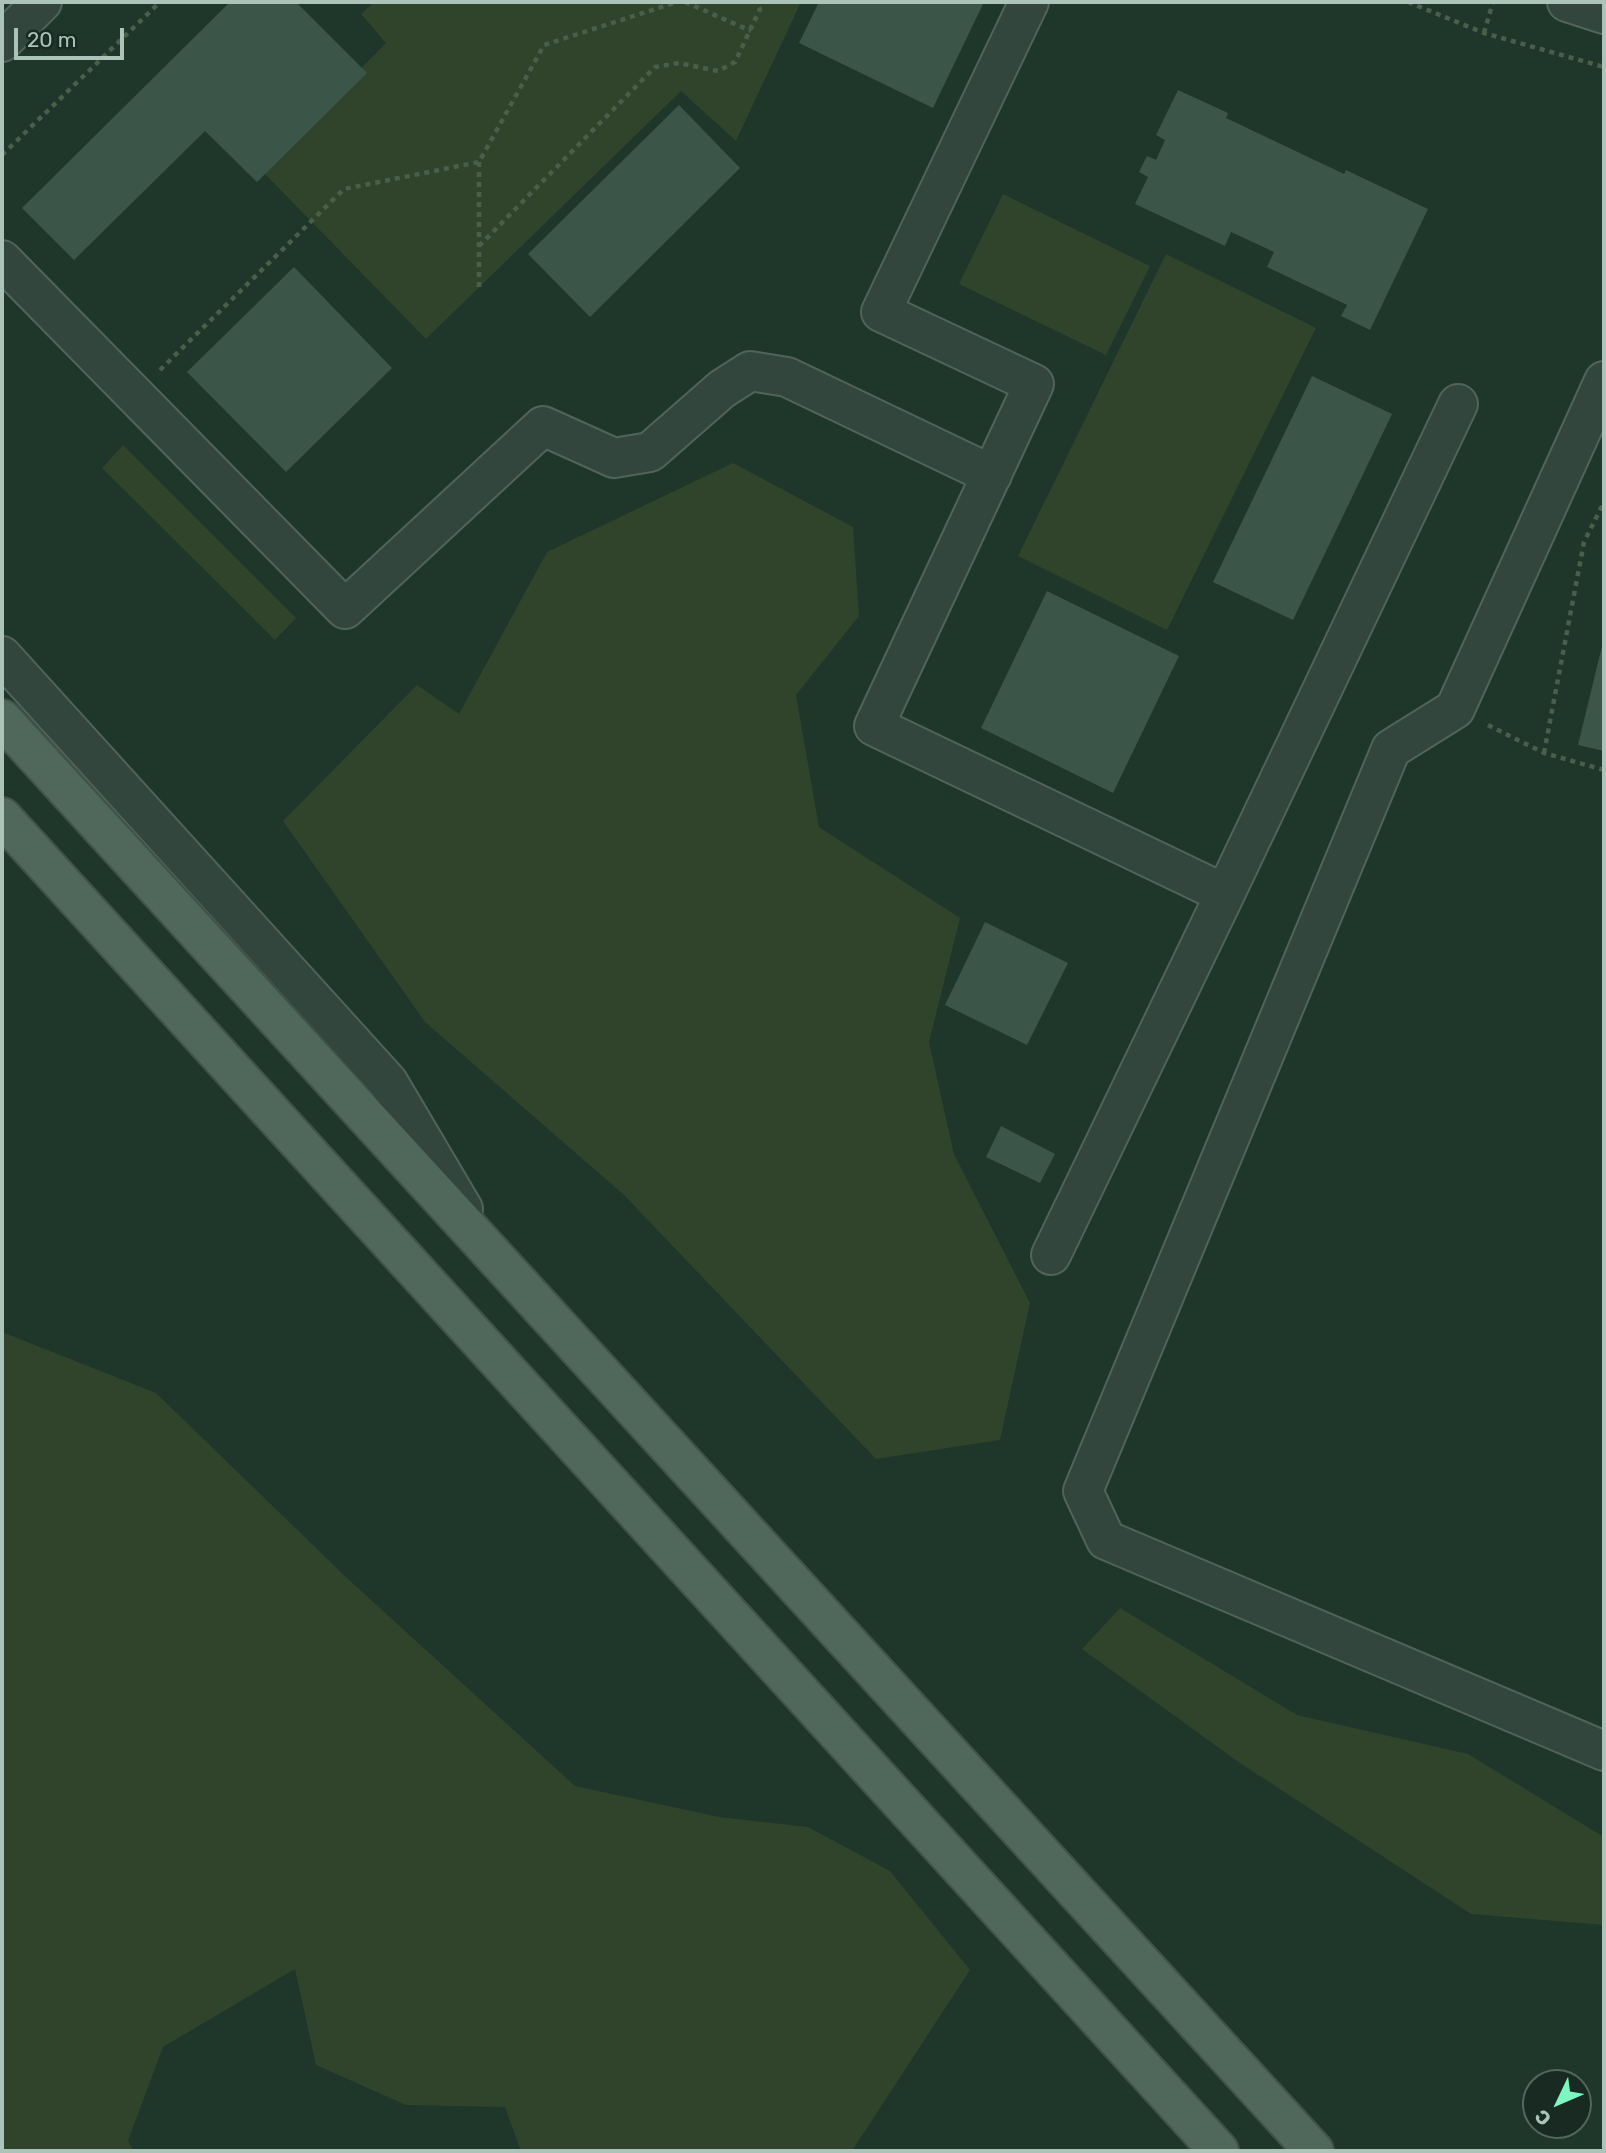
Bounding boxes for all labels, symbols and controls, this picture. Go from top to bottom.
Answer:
scale bar [18,14,128,58]
text: 20 m [27,27,76,52]
north arrow [1522,2069,1592,2139]
text: С [1530,2105,1556,2130]

